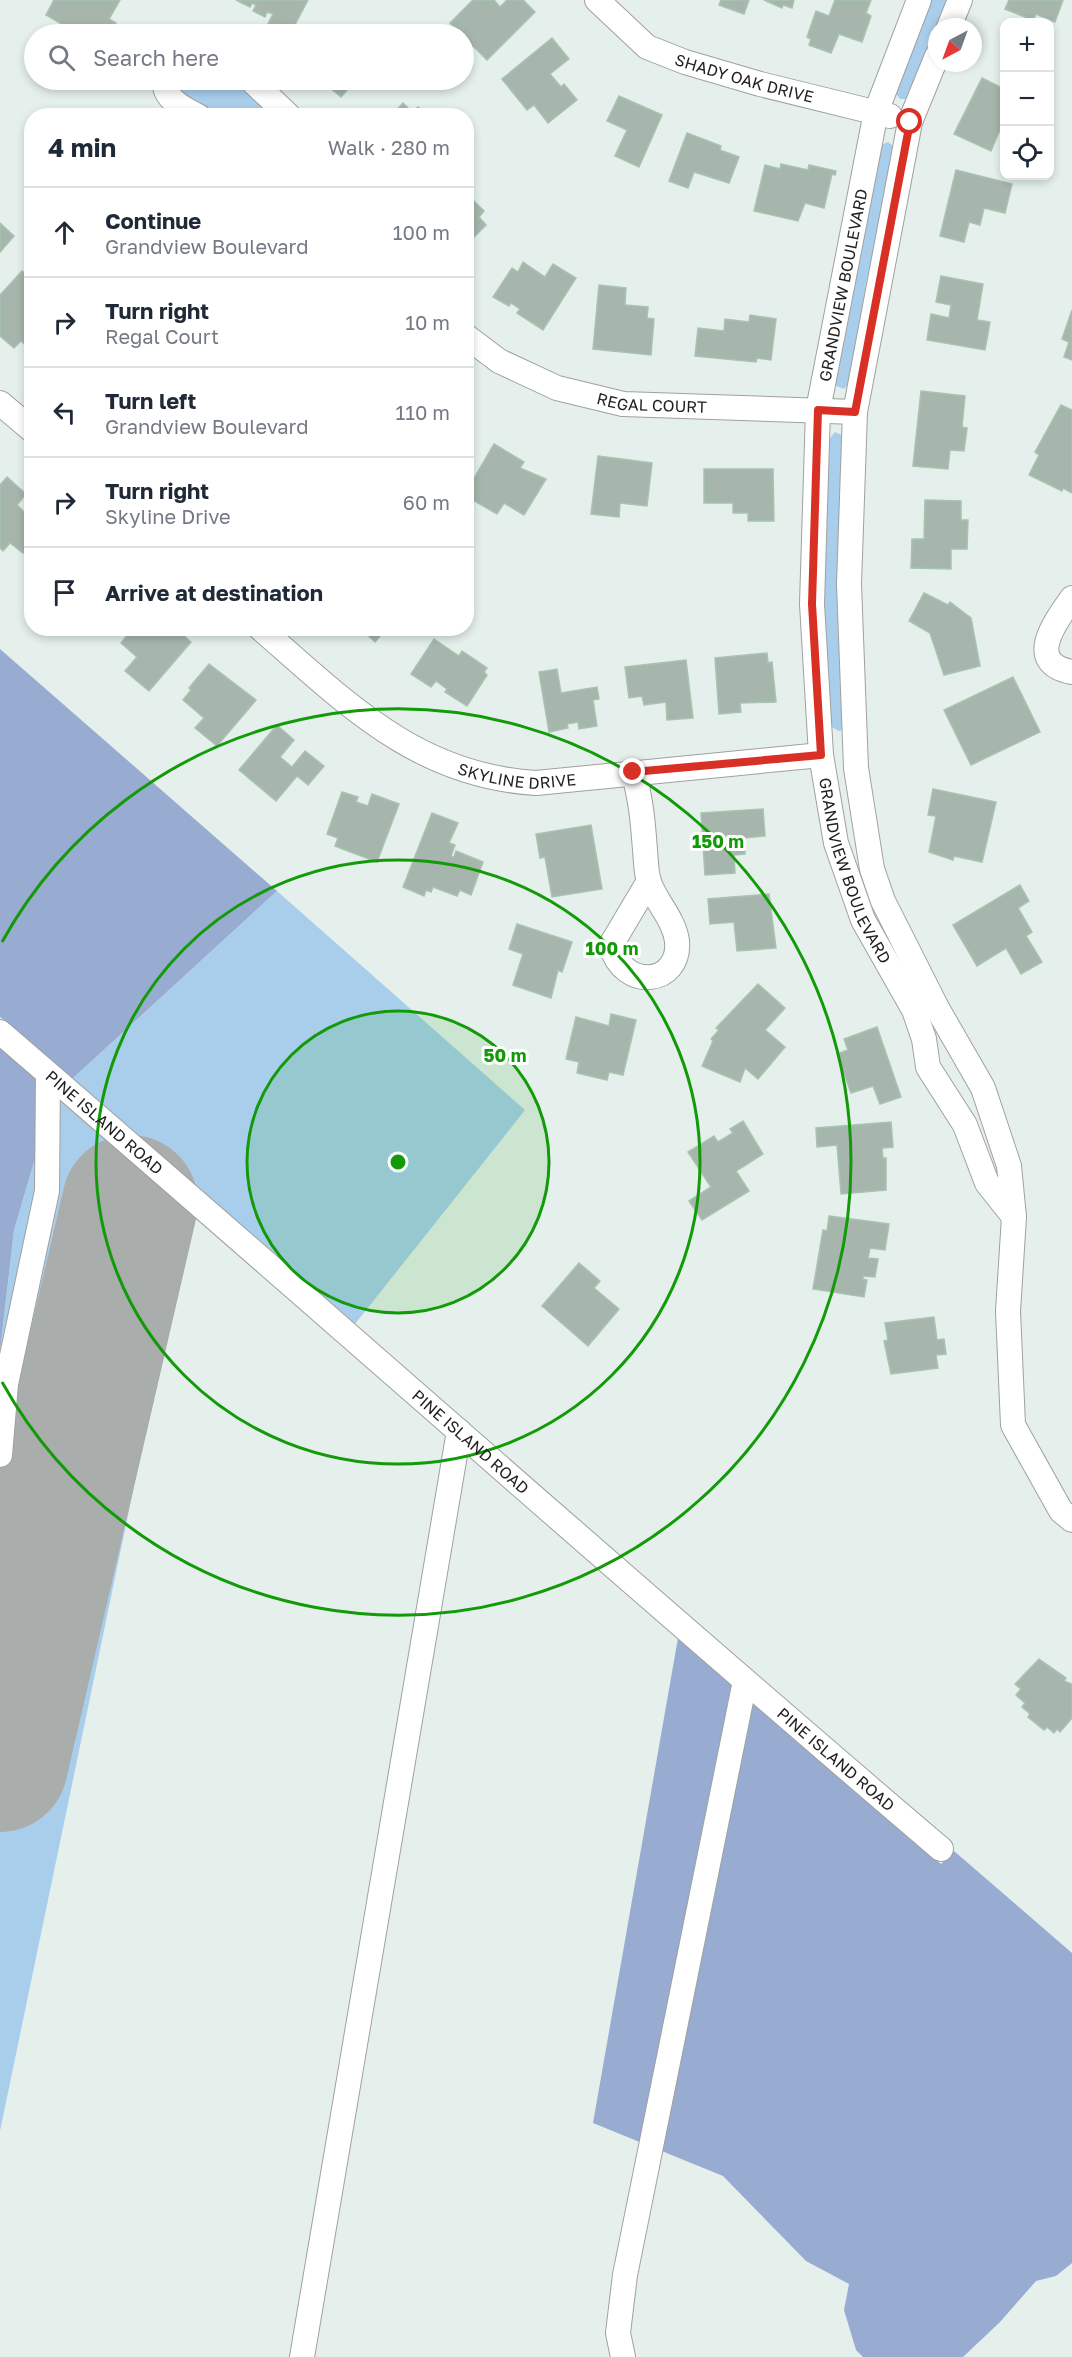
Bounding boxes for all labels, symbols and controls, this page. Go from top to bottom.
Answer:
north arrow [928,18,982,72]
map controls [1000,18,1054,180]
button: + [1000,18,1054,72]
search box [24,24,474,90]
icon: search [45,41,78,74]
text: Search here [93,44,219,71]
street label: SHADY OAK DRIVE [672,49,816,107]
button: − [1000,72,1054,126]
route start [896,108,922,134]
button: locate [1000,126,1054,180]
text: 4 min [48,132,116,163]
text: Walk · 280 m [328,135,450,159]
street label: GRANDVIEW BOULEVARD [814,187,872,383]
text: Continue [105,207,201,234]
icon: ahead [48,216,81,249]
text: 100 m [393,220,450,244]
text: Grandview Boulevard [105,234,308,258]
text: Turn right [105,297,209,324]
icon: right [48,306,81,339]
text: 10 m [405,310,450,334]
text: Regal Court [105,324,219,348]
text: Turn left [105,387,196,414]
street label: REGAL COURT [595,388,707,417]
icon: left [48,396,81,429]
text: 110 m [396,400,450,424]
text: Grandview Boulevard [105,414,308,438]
text: Turn right [105,477,209,504]
icon: right [48,486,81,519]
text: 60 m [403,490,450,514]
text: Skyline Drive [105,504,231,528]
icon: arrive [48,576,81,609]
text: Arrive at destination [105,579,323,606]
street label: SKYLINE DRIVE [455,758,577,793]
route end [619,758,645,784]
street label: GRANDVIEW BOULEVARD [815,776,896,967]
text: 150 m [692,830,744,852]
text: 100 m [586,937,638,959]
text: 50 m [484,1044,526,1066]
street label: PINE ISLAND ROAD [42,1066,167,1179]
centre of rings [388,1152,408,1172]
street label: PINE ISLAND ROAD [408,1385,533,1498]
street label: PINE ISLAND ROAD [773,1703,899,1815]

